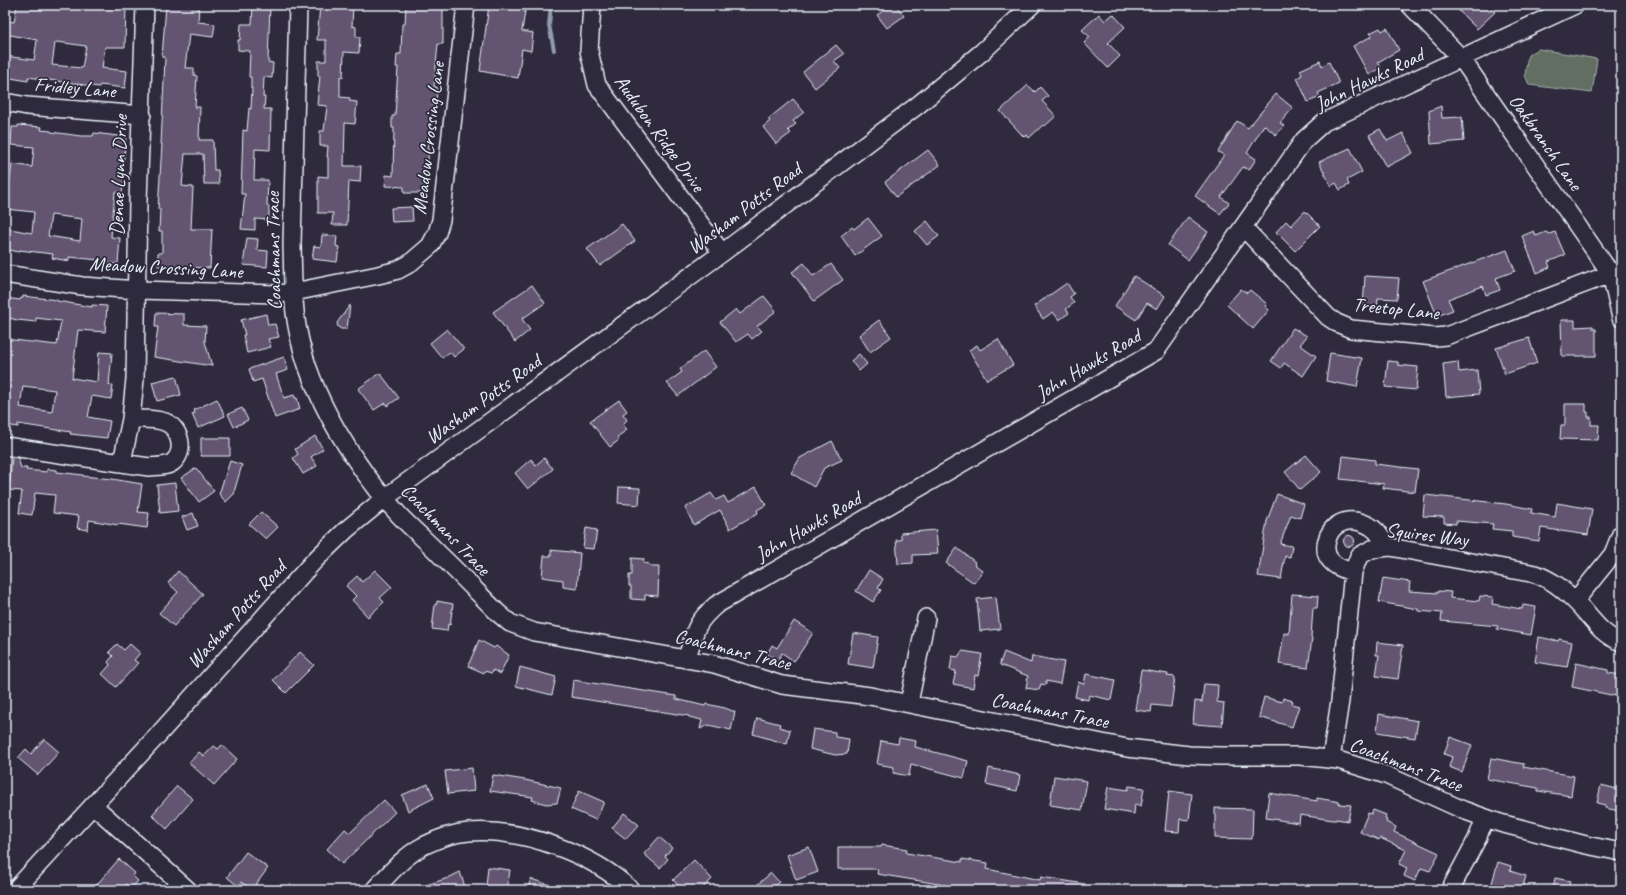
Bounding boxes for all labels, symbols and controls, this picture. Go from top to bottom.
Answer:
street label: John Hawks Road [1310,41,1431,117]
street label: Meadow Crossing Lane [407,59,450,216]
street label: Audubon Ridge Drive [609,70,711,198]
street label: Fridley Lane [33,71,118,104]
street label: Oakbranch Lane [1503,89,1589,197]
street label: Denae Lynn Drive [104,113,133,236]
street label: Washam Potts Road [682,155,809,259]
street label: Coachmans Trace [260,190,287,310]
street label: Meadow Crossing Lane [89,251,245,284]
street label: Treetop Lane [1352,292,1442,326]
street label: John Hawks Road [1030,322,1148,406]
street label: Washam Potts Road [421,347,548,450]
street label: Coachmans Trace [396,478,497,582]
street label: John Hawks Road [750,485,868,567]
street label: Squires Way [1384,517,1472,552]
street label: Washam Potts Road [181,553,293,673]
street label: Coachmans Trace [672,623,795,676]
street label: Coachmans Trace [989,687,1112,734]
street label: Coachmans Trace [1346,732,1467,798]

